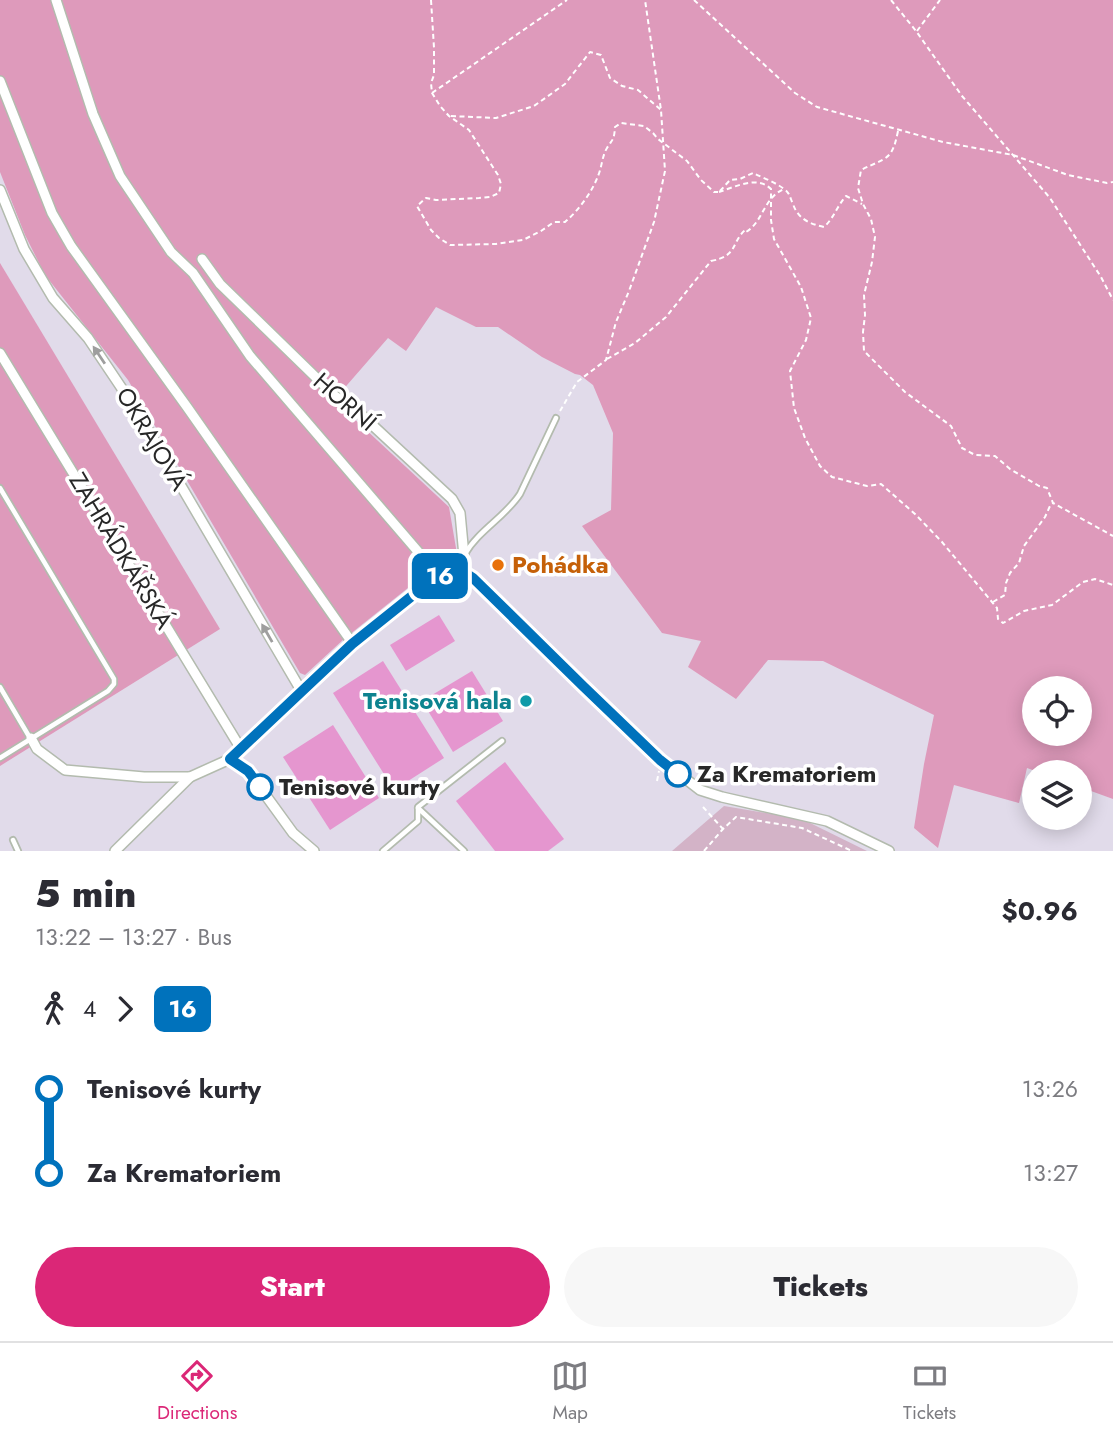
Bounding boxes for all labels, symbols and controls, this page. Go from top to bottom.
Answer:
one-way arrow [92,346,106,364]
street label: HORNÍ [306,364,386,440]
street label: OKRAJOVÁ [108,380,197,497]
street label: ZAHRÁDKÁŘSKÁ [61,466,182,636]
place label: Pohádka [512,547,609,582]
line badge: 16 [408,553,472,599]
marker: Pohádka [490,557,506,573]
text: 16 [426,558,454,593]
one-way arrow [261,624,273,643]
map controls [1022,676,1092,830]
button: locate [1022,676,1092,746]
place label: Tenisová hala [363,683,512,718]
marker: Tenisová hala [518,693,534,709]
place label: Za Krematoriem [697,756,876,791]
button: layers [1022,760,1092,830]
marker: Za Krematoriem [665,761,691,787]
place label: Tenisové kurty [279,769,440,804]
marker: Tenisové kurty [247,774,273,800]
text: 5 min [35,866,137,921]
text: $0.96 [1001,892,1078,930]
text: 13:22 – 13:27 · Bus [35,920,232,954]
icon: walk [35,990,73,1028]
icon: forward [106,990,144,1028]
text: 16 [168,991,197,1026]
text: 4 [83,992,96,1026]
text: Tenisové kurty [87,1070,261,1108]
text: 13:26 [1022,1072,1078,1106]
text: Za Krematoriem [87,1154,281,1192]
text: 13:27 [1023,1156,1078,1190]
button: Start [35,1247,550,1327]
button: Tickets [564,1247,1078,1327]
tab: Directions [157,1357,237,1426]
tab: Map [551,1357,589,1426]
tab: Tickets [903,1357,956,1426]

